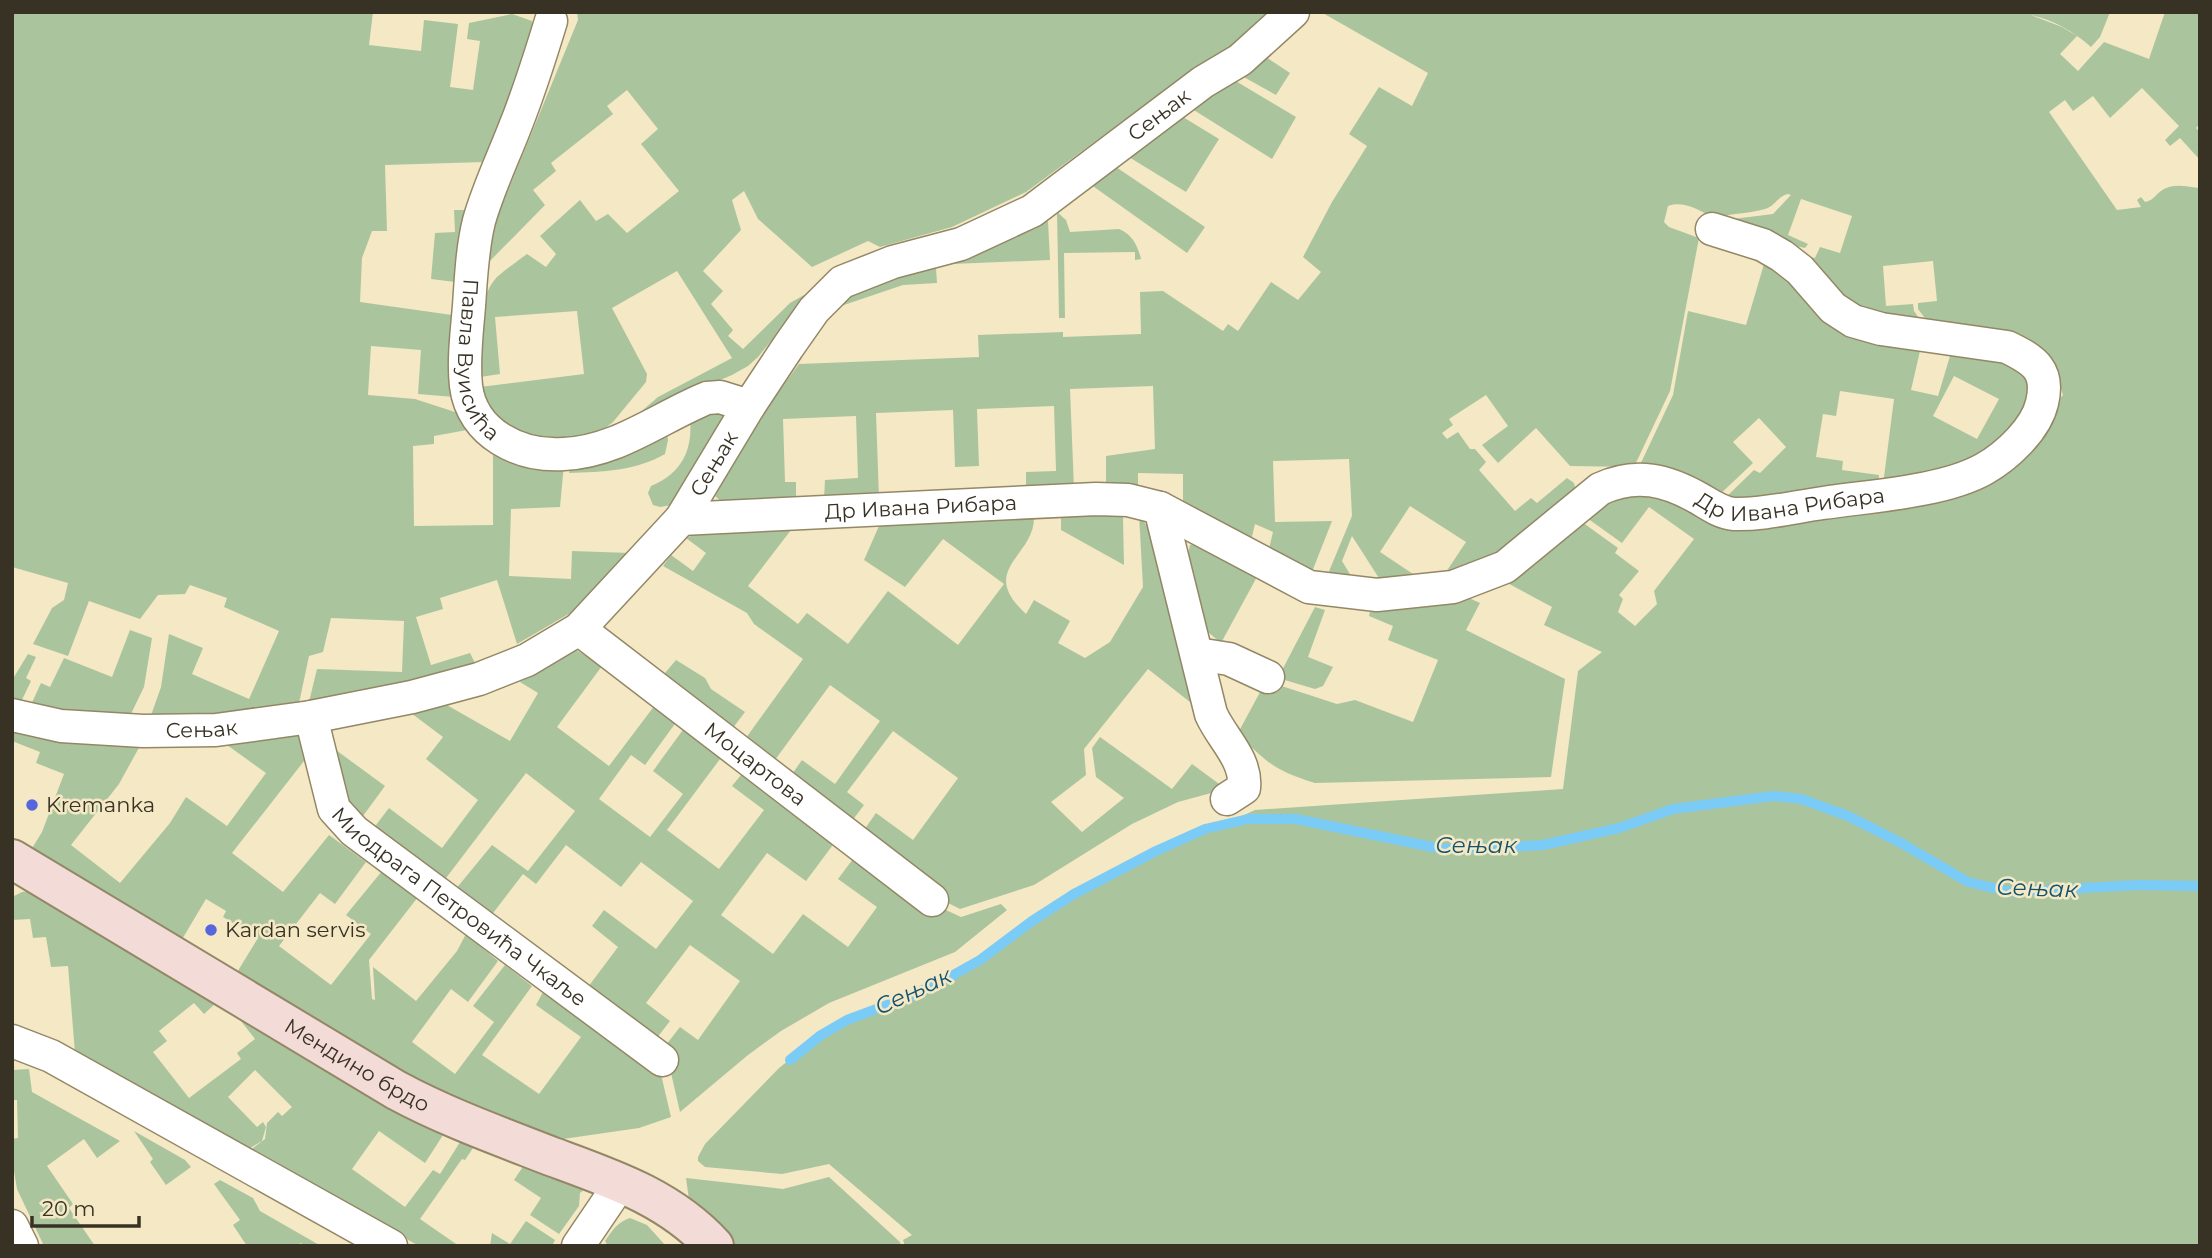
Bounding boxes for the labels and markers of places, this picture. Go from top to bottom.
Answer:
place label: Kremanka [46,792,155,817]
marker: Kremanka [24,797,40,813]
place label: Kardan servis [225,917,365,942]
marker: Kardan servis [203,922,219,938]

